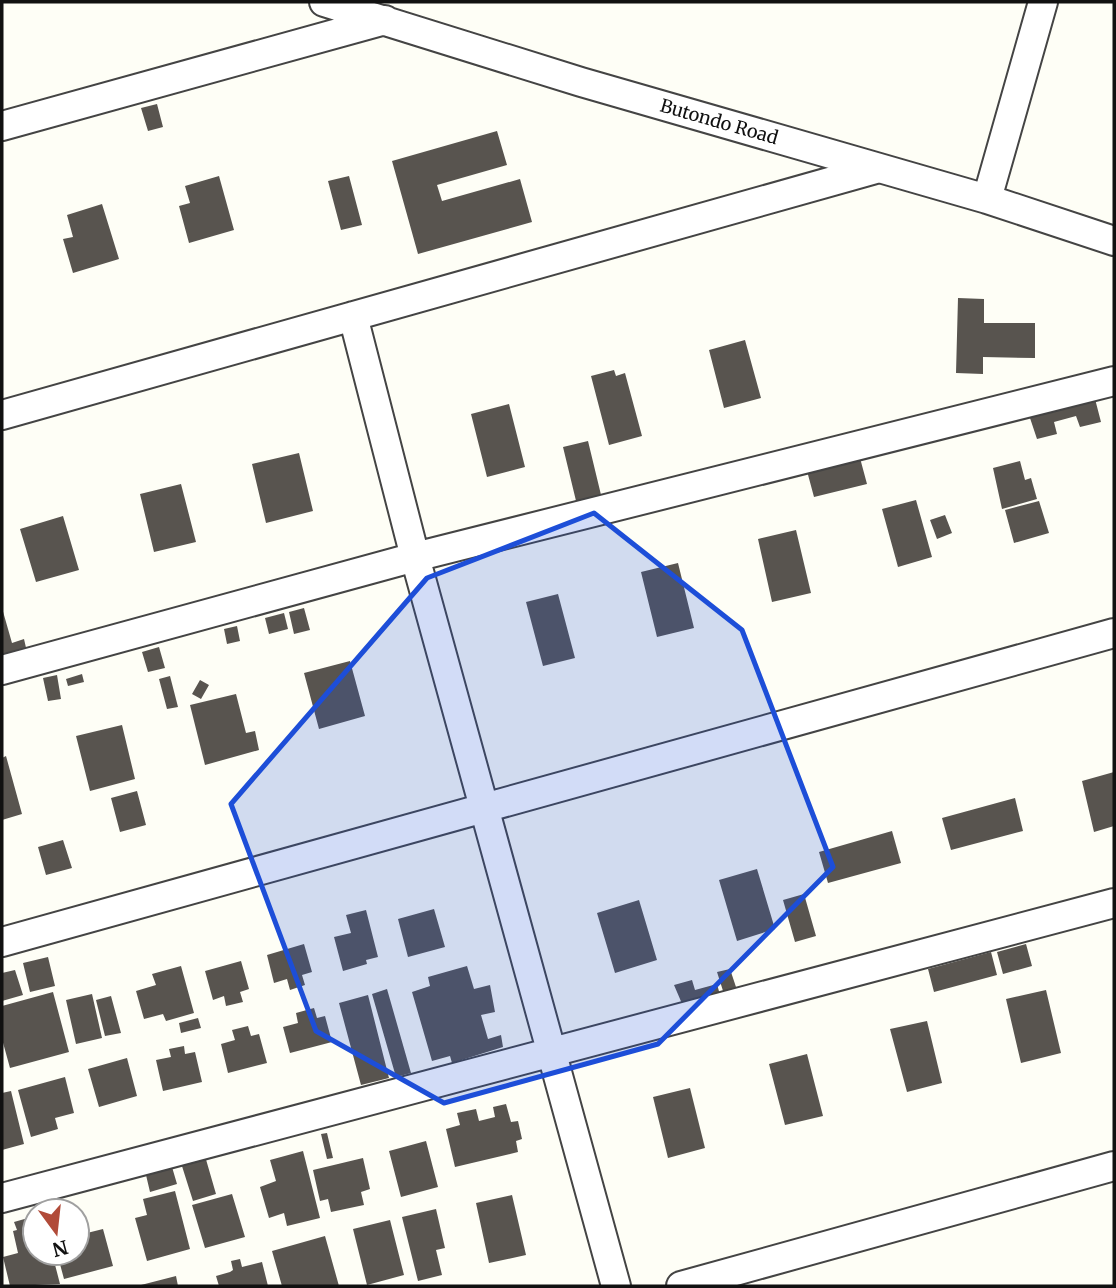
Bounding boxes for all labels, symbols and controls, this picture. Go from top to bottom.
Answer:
street label: Butondo Road [658,94,781,149]
north arrow [21,1197,91,1267]
text: N [50,1235,71,1262]

